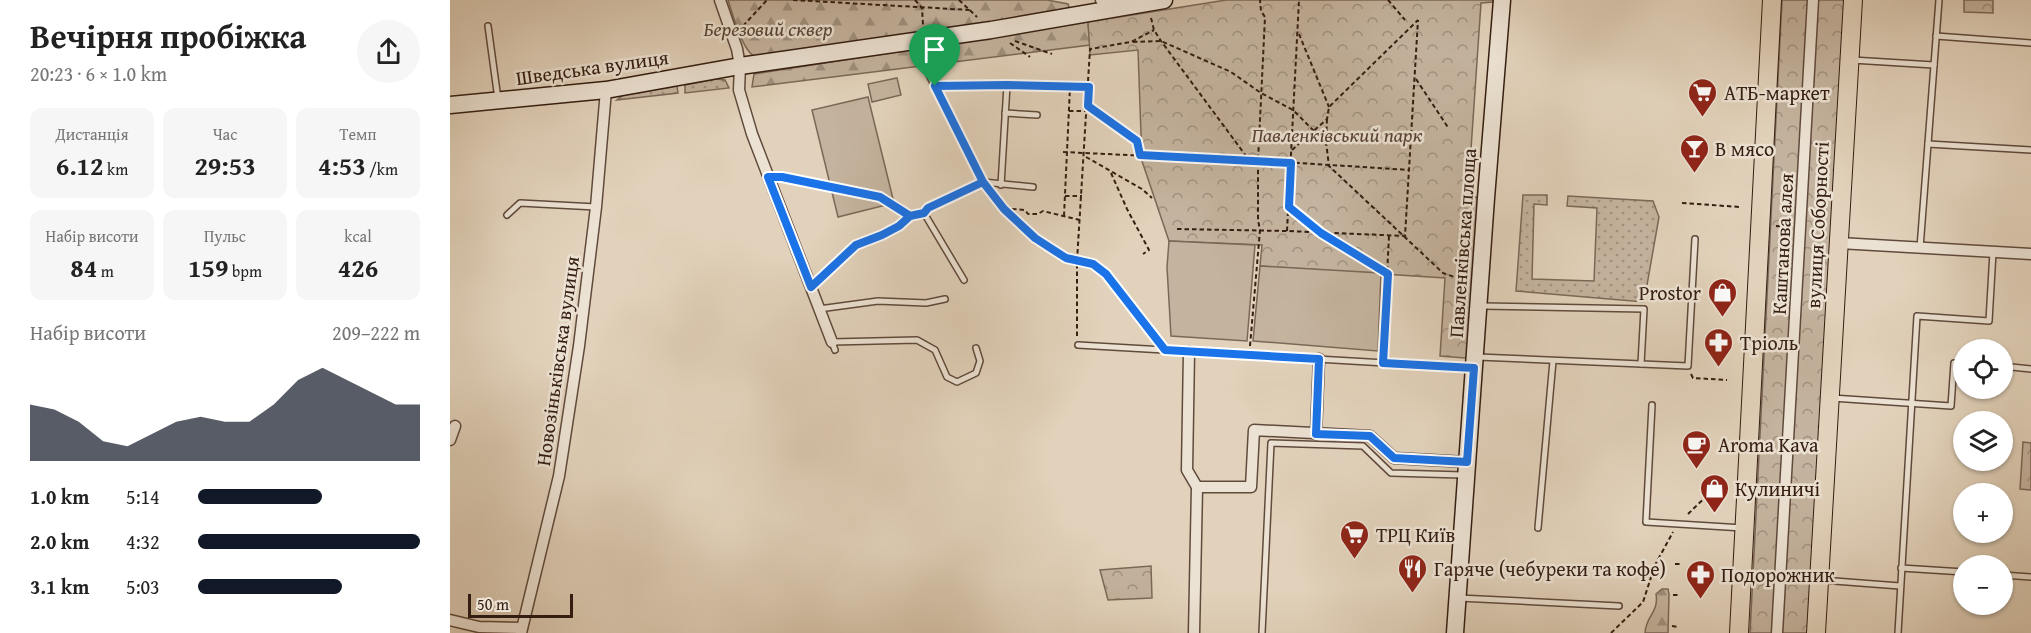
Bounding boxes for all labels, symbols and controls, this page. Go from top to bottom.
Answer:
text: Вечірня пробіжка [30,12,306,60]
park label: Березовий сквер [703,14,833,43]
button: share [357,20,420,83]
pin [909,24,960,86]
icon: arrive [918,33,951,66]
street label: Шведська вулиця [514,42,670,92]
text: 20:23 · 6 × 1.0 km [30,59,167,88]
supermarket icon: АТБ-маркет [1687,76,1719,118]
place label: АТБ-маркет [1724,78,1830,107]
park label: Павленківський парк [1251,120,1423,149]
text: Дистанція [55,122,129,146]
text: Час [213,122,237,146]
text: Темп [340,122,376,146]
bar icon: В мясо [1678,132,1710,174]
place label: В мясо [1715,134,1774,163]
street label: вулиця Соборності [1798,140,1836,309]
text: 6.12 [56,146,104,185]
text: 29:53 [194,146,256,185]
text: 4:53 [318,146,366,185]
street label: Павленківська площа [1441,147,1483,339]
text: km [104,157,128,181]
text: /km [366,157,398,181]
street label: Каштанова алея [1764,173,1800,315]
text: Набір висоти [46,224,138,248]
text: Пульс [204,224,246,248]
text: kcal [344,224,372,248]
text: 84 [70,248,97,287]
text: 159 [188,248,228,287]
text: 426 [338,248,378,287]
street label: Новозіньківська вулиця [528,254,586,468]
text: m [97,259,114,283]
text: bpm [228,259,262,283]
shop icon: Prostor [1706,276,1738,318]
place label: Prostor [1639,278,1701,307]
text: Набір висоти [30,318,146,347]
text: 209–222 m [332,318,420,347]
pharmacy icon: Тріоль [1703,326,1735,368]
place label: Тріоль [1740,328,1798,357]
map controls [1953,339,2013,615]
button: locate [1953,339,2013,399]
button: layers [1953,411,2013,471]
cafe icon: Aroma Kava [1681,428,1713,470]
place label: Aroma Kava [1718,430,1819,459]
shop icon: Кулиничі [1698,472,1730,514]
place label: Кулиничі [1735,474,1821,503]
text: 1.0 km [30,482,89,511]
text: 5:14 [126,482,160,511]
button: + [1953,483,2013,543]
supermarket icon: ТРЦ Київ [1339,518,1371,560]
place label: ТРЦ Київ [1376,520,1455,549]
text: 2.0 km [30,527,89,556]
text: 4:32 [126,527,160,556]
restaurant icon: Гаряче (чебуреки та кофе) [1397,552,1429,594]
place label: Гаряче (чебуреки та кофе) [1434,554,1666,583]
button: − [1953,555,2013,615]
pharmacy icon: Подорожник [1684,558,1716,600]
place label: Подорожник [1721,560,1835,589]
text: 3.1 km [30,572,89,601]
text: 5:03 [126,572,160,601]
scale bar [468,591,573,618]
text: 50 m [477,592,509,616]

